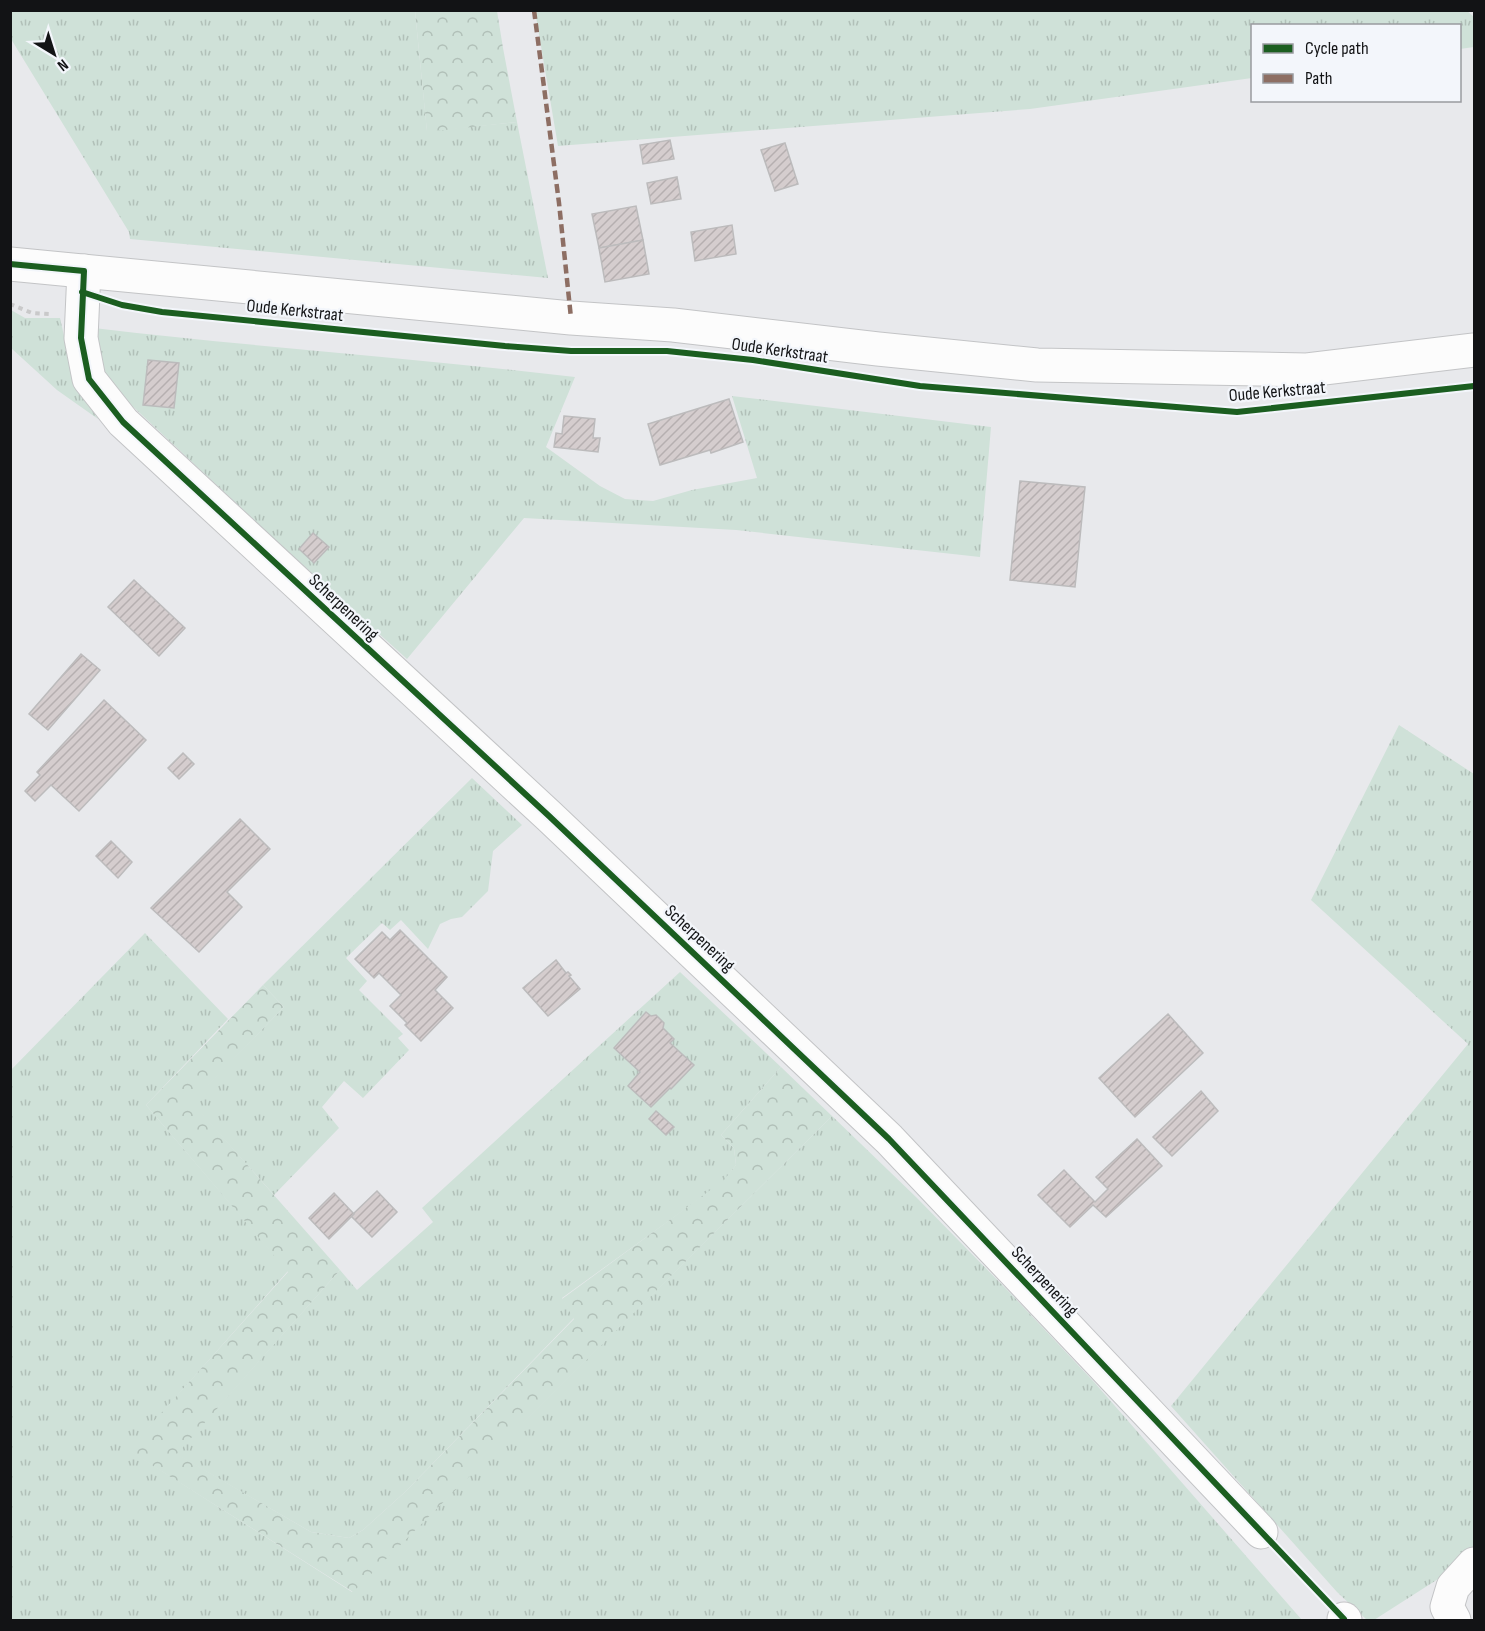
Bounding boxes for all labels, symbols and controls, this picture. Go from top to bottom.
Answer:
north arrow [24,24,84,84]
legend [1251,24,1461,102]
text: Cycle path [1305,38,1369,59]
text: N [53,55,72,75]
text: Path [1305,68,1333,89]
street label: Oude Kerkstraat [246,295,345,326]
street label: Oude Kerkstraat [730,333,830,368]
street label: Oude Kerkstraat [1228,377,1327,406]
street label: Scherpenering [304,570,383,645]
street label: Scherpenering [660,901,739,976]
street label: Scherpenering [1007,1242,1082,1321]

